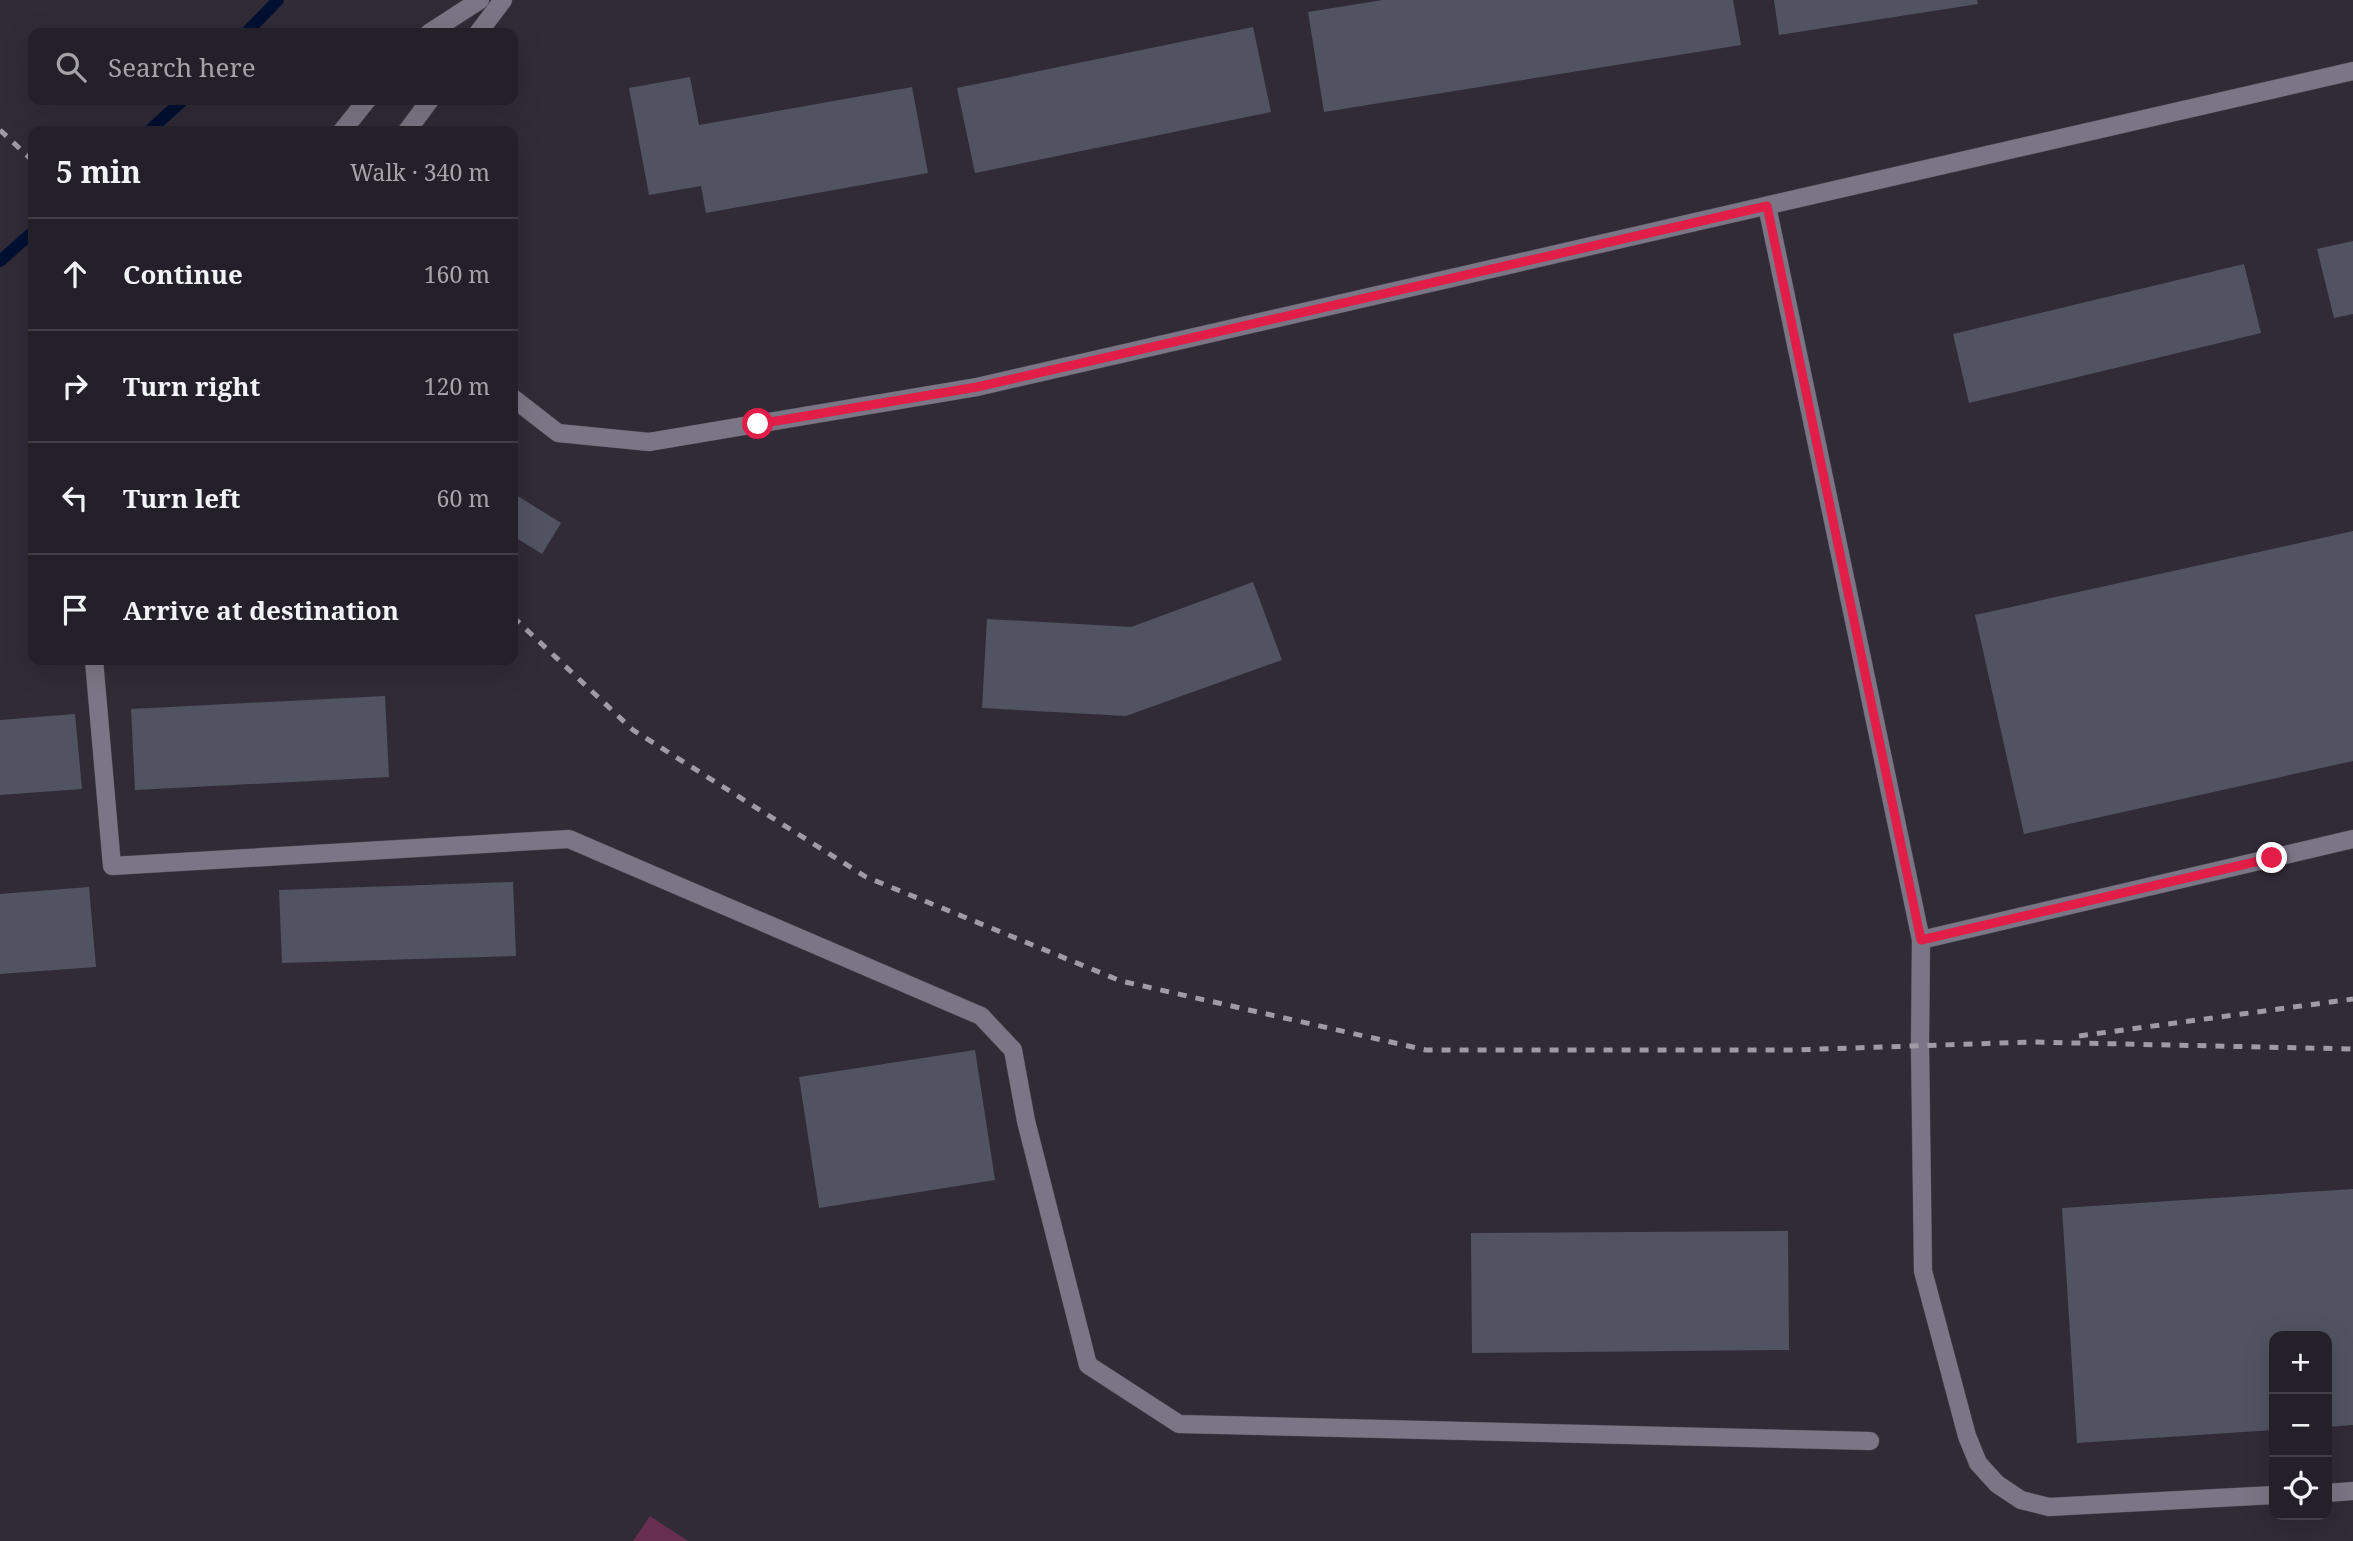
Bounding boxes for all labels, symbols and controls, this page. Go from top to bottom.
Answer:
search box [28,28,518,105]
icon: search [52,48,90,86]
text: Search here [108,49,256,85]
text: 5 min [56,151,141,192]
text: Walk · 340 m [350,156,490,188]
icon: ahead [56,255,94,293]
text: Continue [123,256,243,292]
text: 160 m [424,258,490,290]
icon: right [56,367,94,405]
text: Turn right [123,368,260,404]
text: 120 m [424,370,490,402]
route start [742,408,773,439]
icon: left [56,479,94,517]
text: Turn left [123,480,240,516]
text: 60 m [437,482,490,514]
icon: arrive [56,591,94,629]
text: Arrive at destination [123,592,399,628]
route end [2256,842,2287,873]
map controls [2269,1331,2332,1520]
button: + [2269,1331,2332,1394]
button: − [2269,1394,2332,1457]
button: locate [2269,1457,2332,1520]

